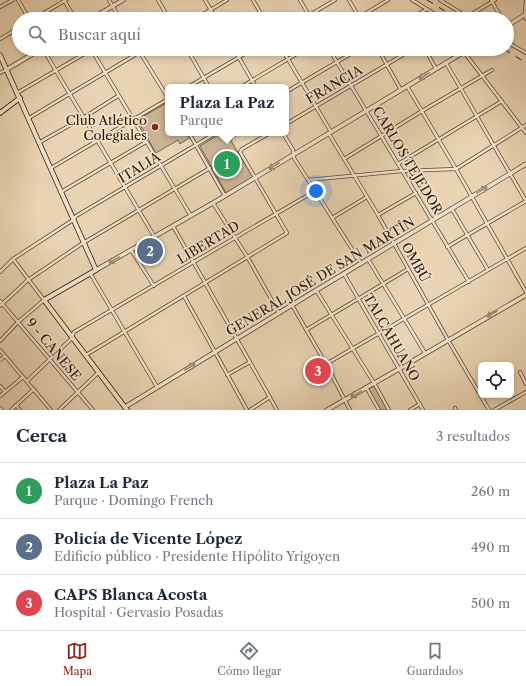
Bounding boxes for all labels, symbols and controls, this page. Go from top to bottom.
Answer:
search box [12,12,514,56]
icon: search [26,23,48,45]
text: Buscar aquí [58,25,141,44]
street label: FRANCIA [303,61,365,107]
one-way arrow [419,72,430,80]
popup [165,84,289,136]
text: Plaza La Paz [180,93,274,112]
street label: CARLOS TEJEDOR [370,103,447,218]
place label: Club Atlético Colegiales [66,112,147,143]
text: Parque [180,112,223,128]
marker: Club Atlético Colegiales [150,122,160,132]
street label: ITALIA [115,148,163,186]
pin: 1 [214,149,240,179]
one-way arrow [268,163,280,171]
your location [306,181,326,201]
one-way arrow [476,186,488,194]
street label: GENERAL JOSÉ DE SAN MARTÍN [223,213,417,339]
street label: LIBERTAD [174,217,242,267]
pin: 2 [137,236,163,266]
street label: OMBÚ [399,239,433,285]
one-way arrow [109,256,121,264]
street label: TALCAHUANO [360,290,424,384]
one-way arrow [486,311,498,319]
street label: 9 - CANESE [23,315,85,384]
pin: 3 [305,356,331,386]
map controls [478,362,514,398]
button: locate [478,362,514,398]
one-way arrow [184,363,195,371]
one-way arrow [350,390,362,398]
text: Cerca [16,426,67,446]
text: 3 resultados [436,428,510,444]
text: Plaza La Paz [54,473,149,492]
text: 1 [26,483,32,499]
text: 260 m [471,483,510,499]
text: Parque · Domingo French [54,492,213,508]
text: Policía de Vicente López [54,529,243,548]
text: 2 [25,539,33,555]
text: 490 m [471,539,510,555]
text: Edificio público · Presidente Hipólito Yrigoyen [54,548,340,564]
text: CAPS Blanca Acosta [54,585,207,604]
text: 3 [25,595,33,611]
text: 500 m [471,595,510,611]
text: Hospital · Gervasio Posadas [54,604,223,620]
tab: Mapa [63,640,92,678]
tab: Cómo llegar [217,640,281,678]
tab: Guardados [407,640,463,678]

